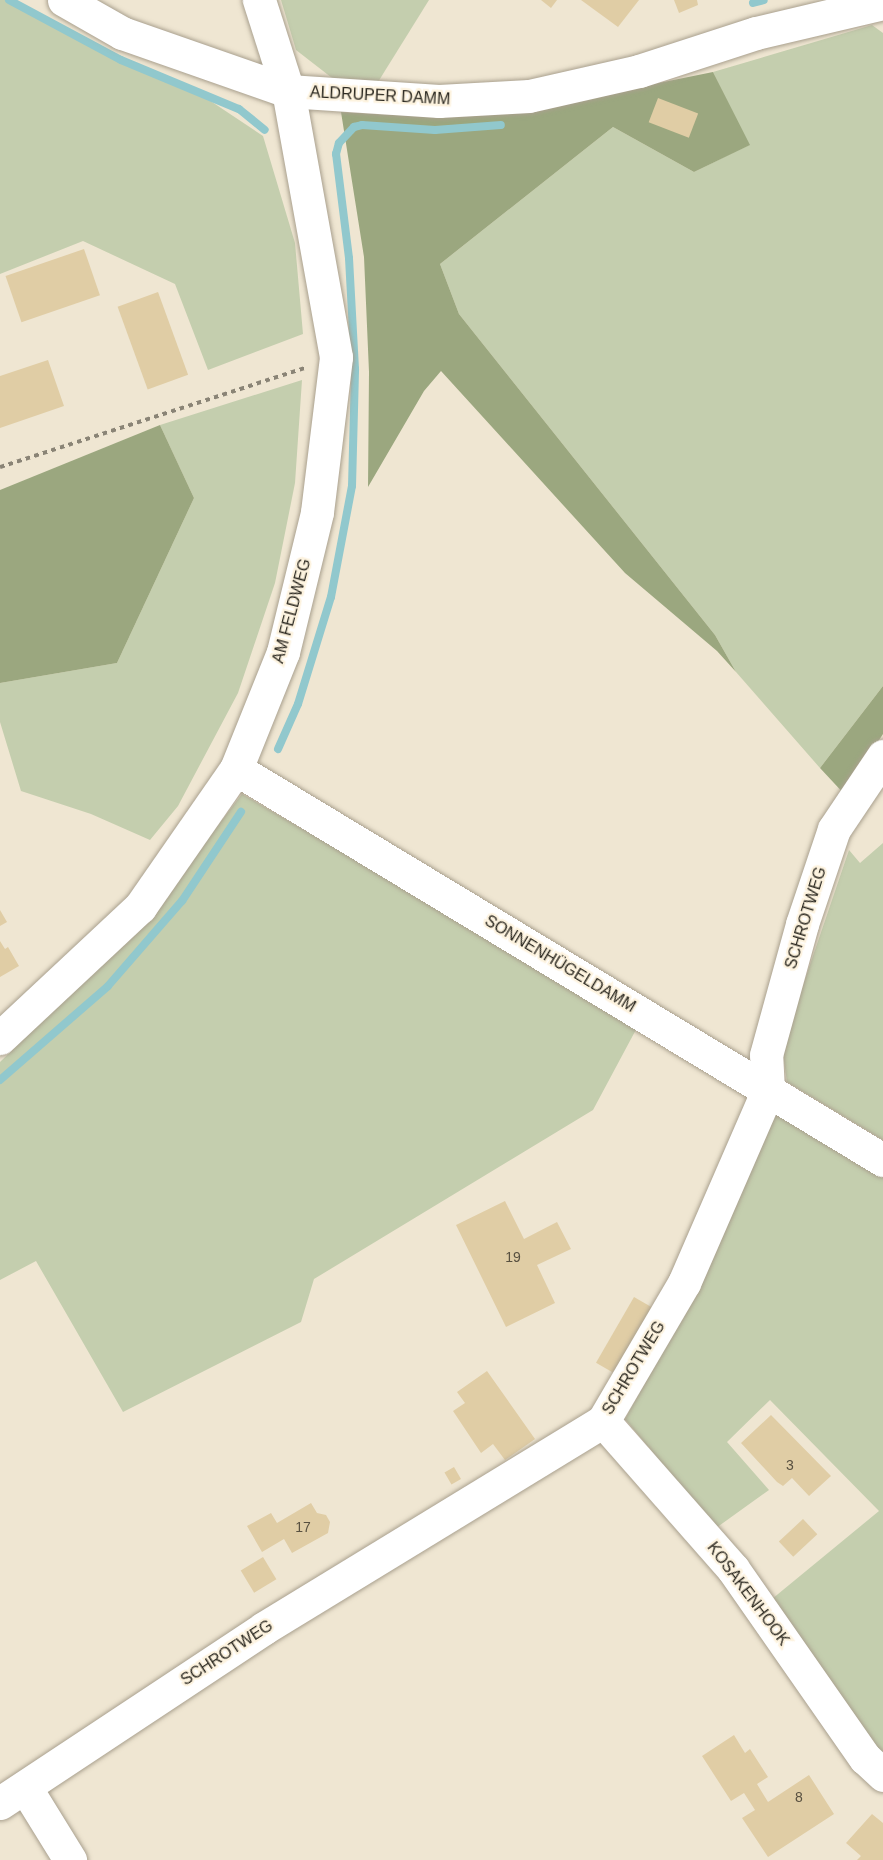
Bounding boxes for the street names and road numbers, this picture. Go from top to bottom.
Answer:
street label: ALDRUPER DAMM [309,83,451,109]
street label: AM FELDWEG [269,557,315,665]
street label: SCHROTWEG [781,865,831,971]
street label: SONNENHÜGELDAMM [481,911,639,1017]
street label: SCHROTWEG [599,1318,669,1418]
street label: KOSAKENHOOK [703,1539,793,1649]
street label: SCHROTWEG [177,1616,277,1690]

